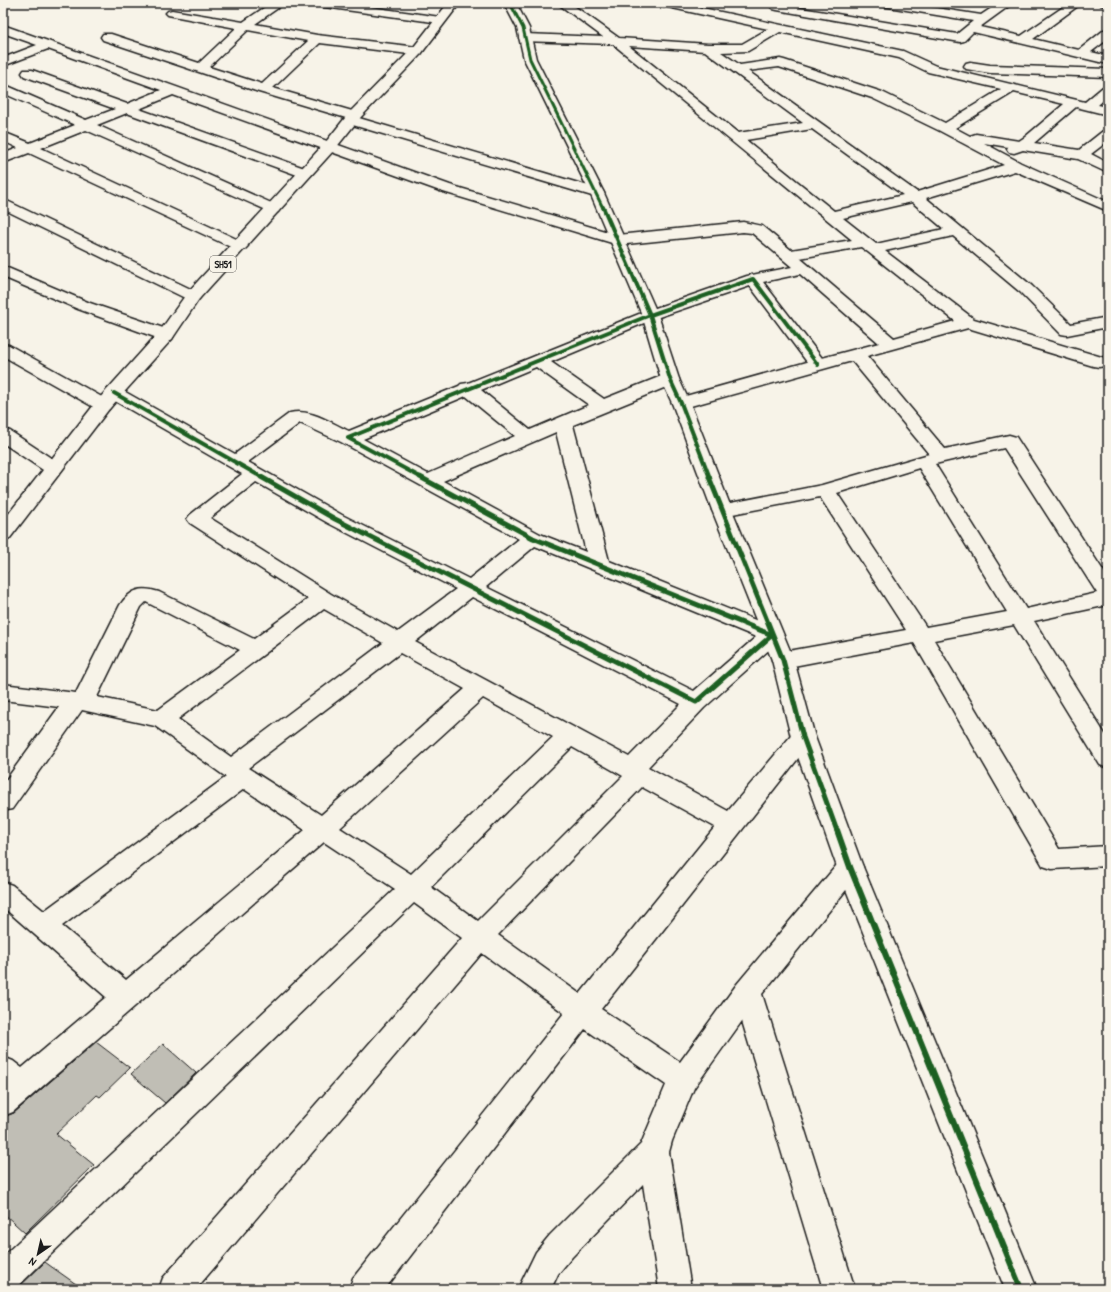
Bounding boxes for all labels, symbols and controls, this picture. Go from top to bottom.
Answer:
road number: SH51 [210,256,236,272]
north arrow [18,1234,58,1274]
text: N [26,1255,39,1270]

